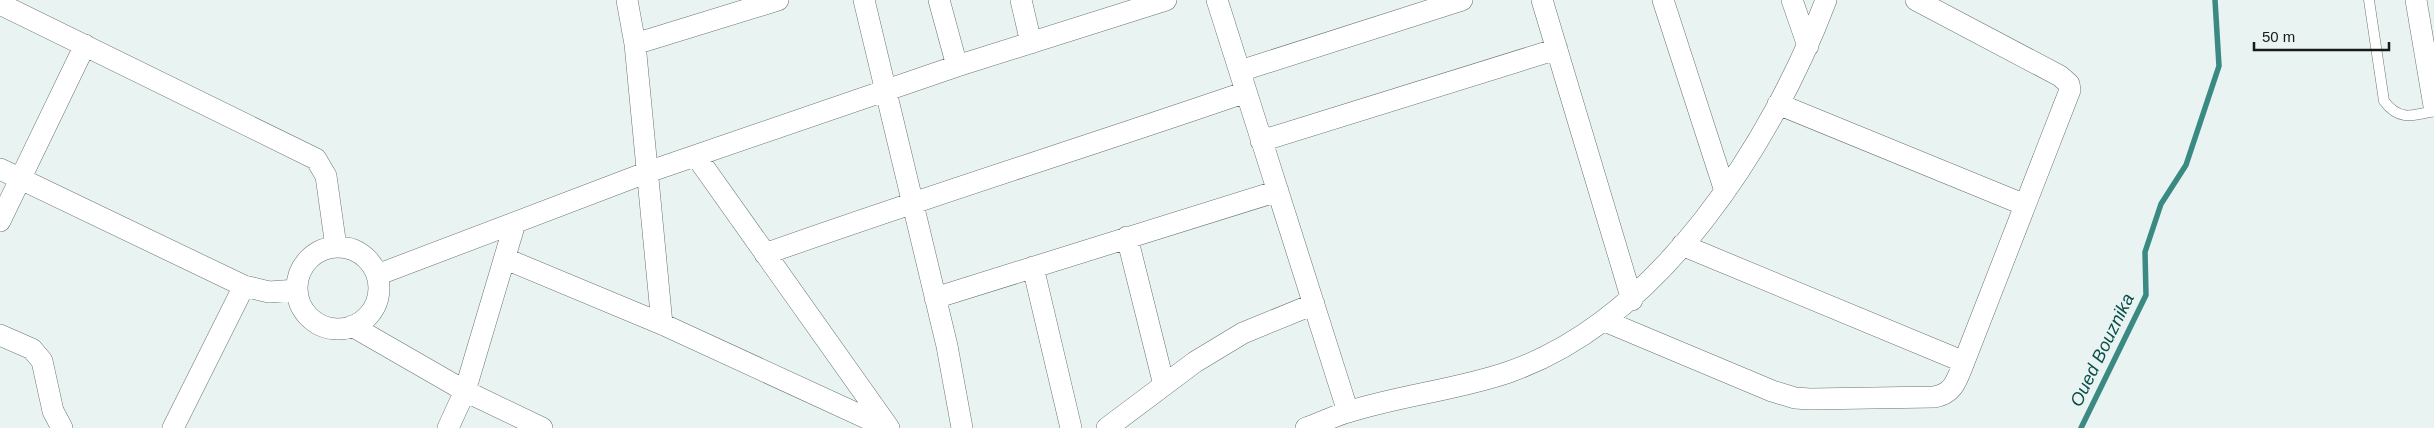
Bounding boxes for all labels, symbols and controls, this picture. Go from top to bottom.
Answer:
scale bar [2254,20,2389,52]
text: 50 m [2262,28,2295,45]
water label: Oued Bouznika [2066,290,2138,410]

